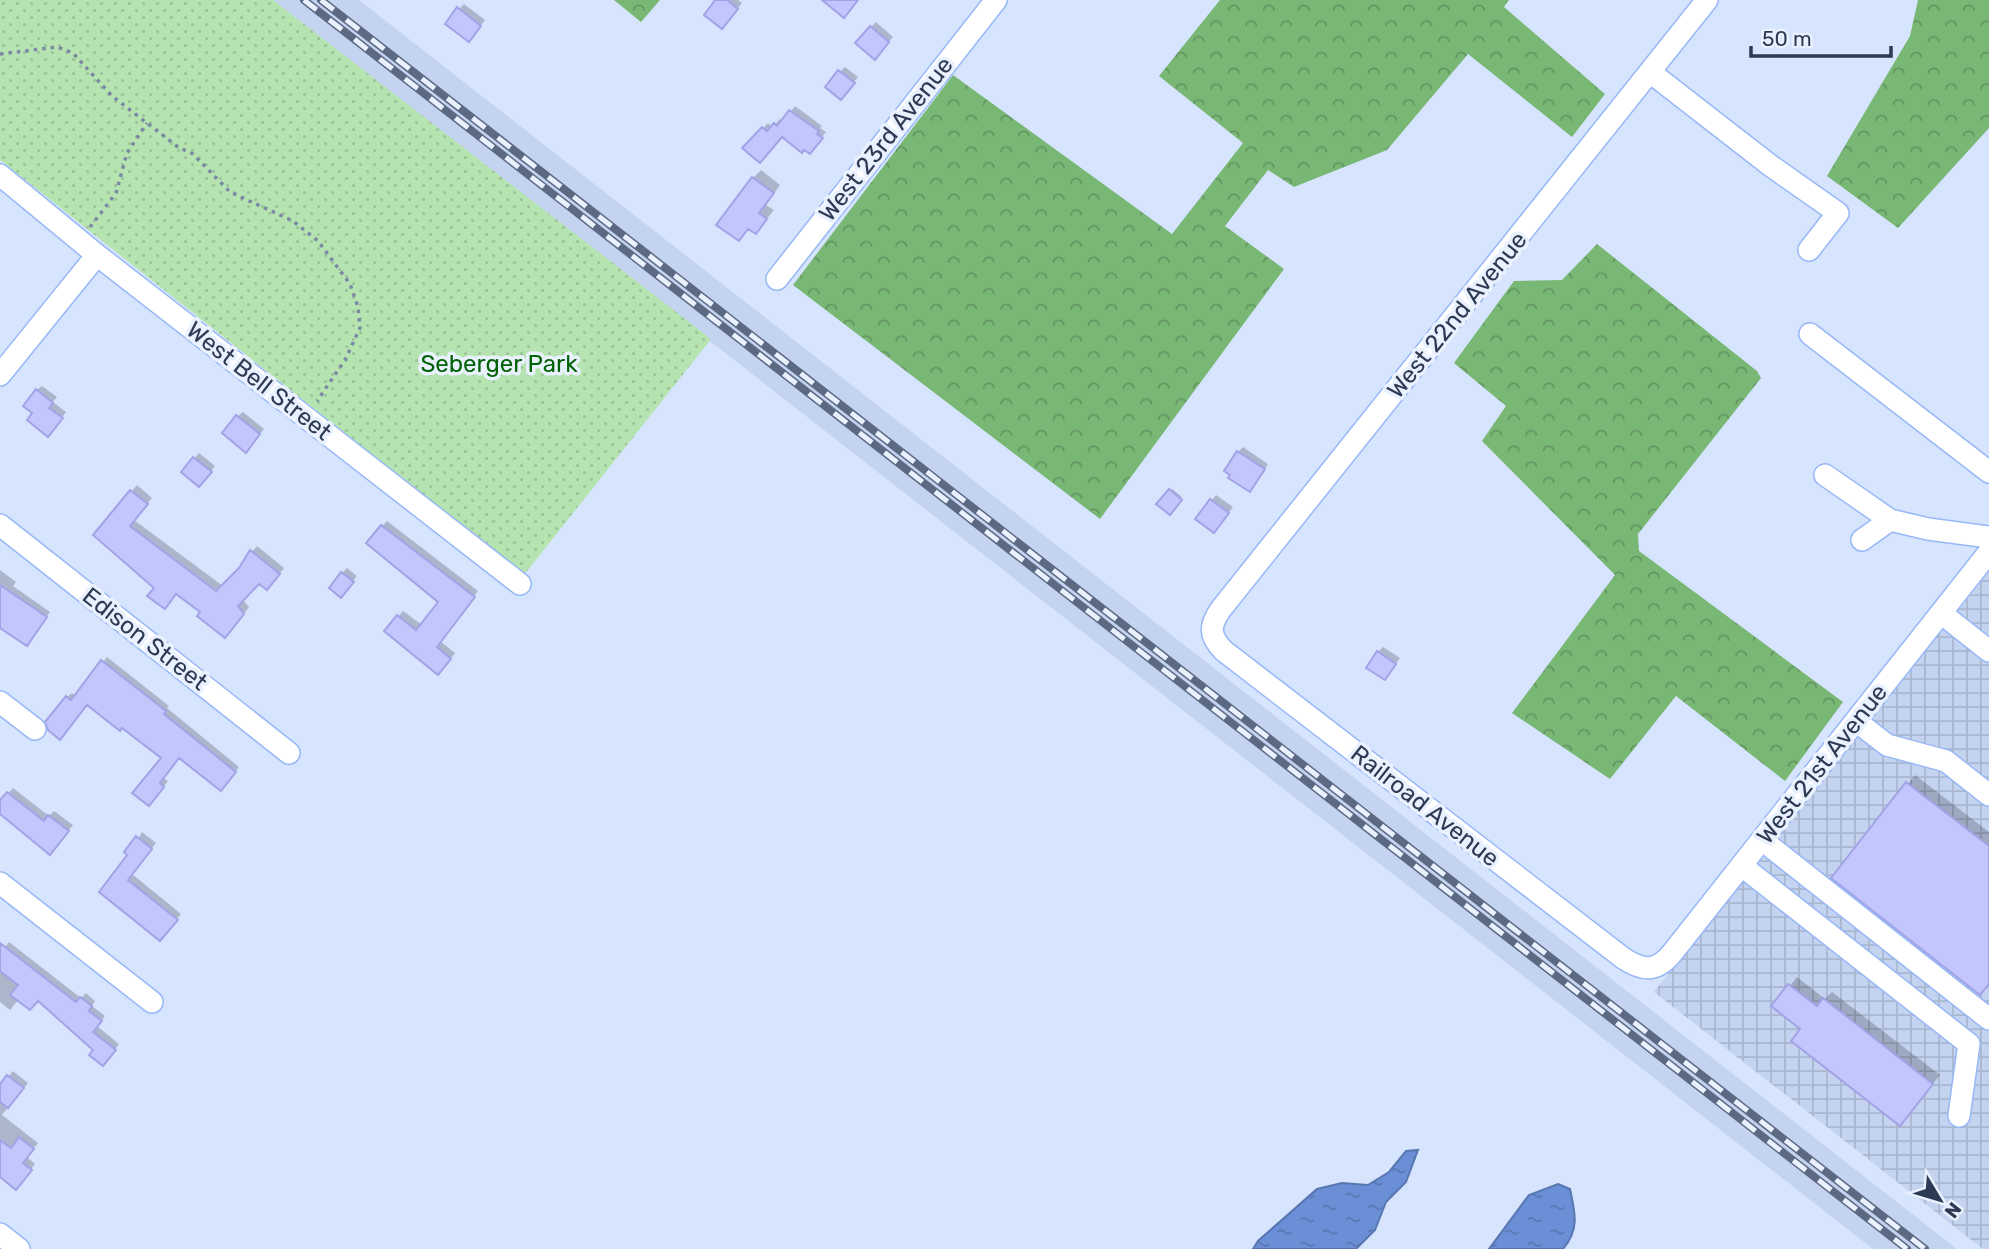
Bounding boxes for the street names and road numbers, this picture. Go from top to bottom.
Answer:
street label: West 23rd Avenue [813,51,959,227]
street label: West 22nd Avenue [1381,226,1533,404]
street label: West Bell Street [181,316,337,446]
street label: Edison Street [77,582,213,696]
street label: West 21st Avenue [1751,679,1893,849]
street label: Railroad Avenue [1345,740,1505,872]

